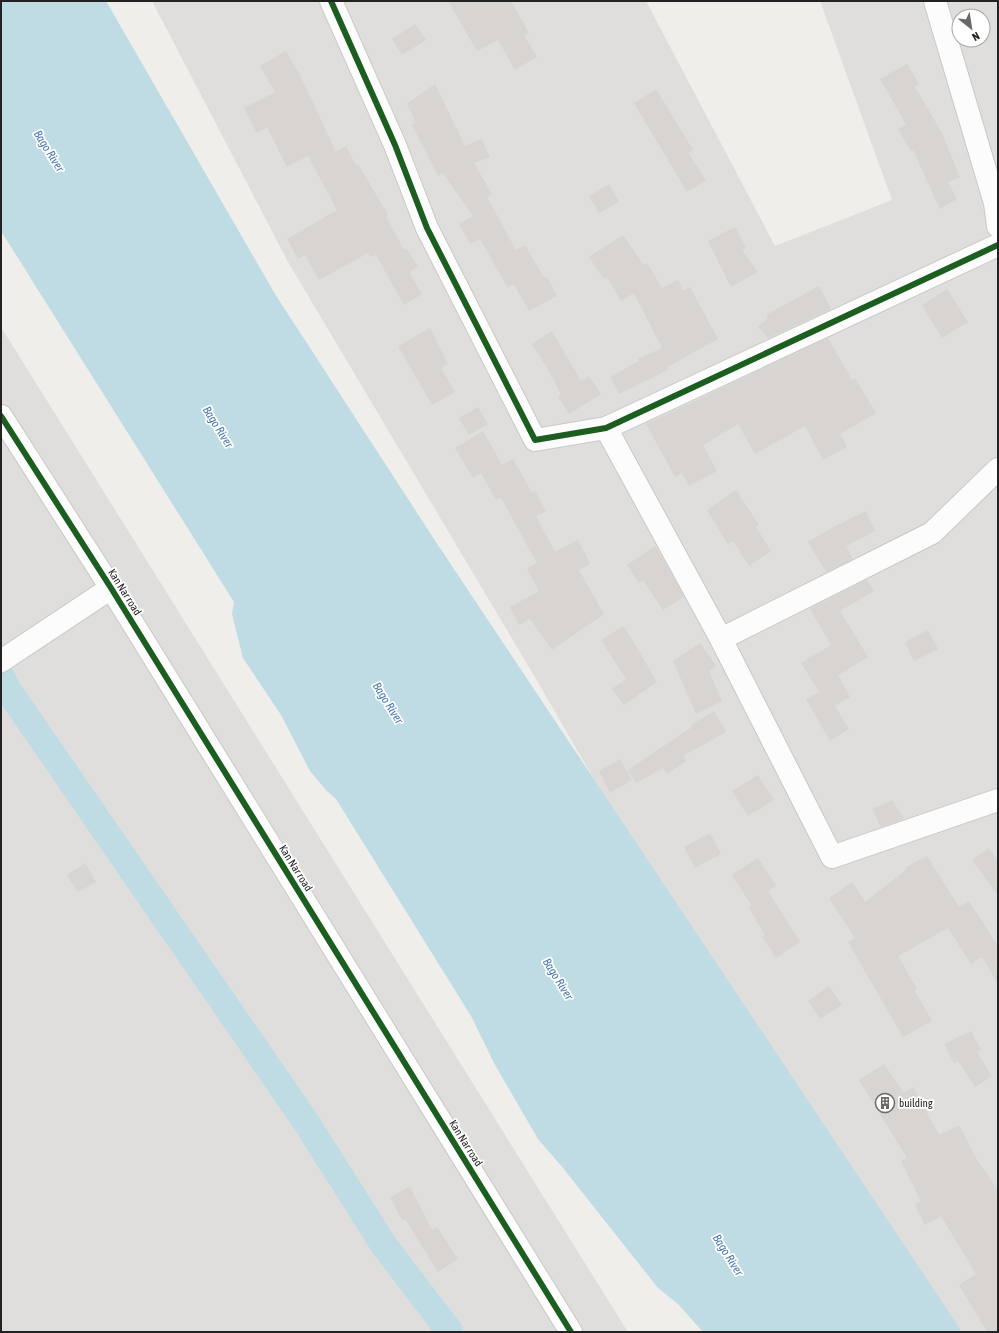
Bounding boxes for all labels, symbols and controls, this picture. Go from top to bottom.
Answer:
north arrow [951,8,991,48]
text: N [970,30,982,43]
water label: Bago River [31,128,68,175]
water label: Bago River [200,404,237,451]
street label: Kan Nar road [106,567,144,617]
water label: Bago River [370,680,407,727]
street label: Kan Nar road [277,843,315,893]
water label: Bago River [540,956,577,1003]
building icon: building [874,1092,896,1114]
place label: building [899,1097,933,1109]
street label: Kan Nar road [447,1118,485,1168]
water label: Bago River [710,1232,747,1279]

